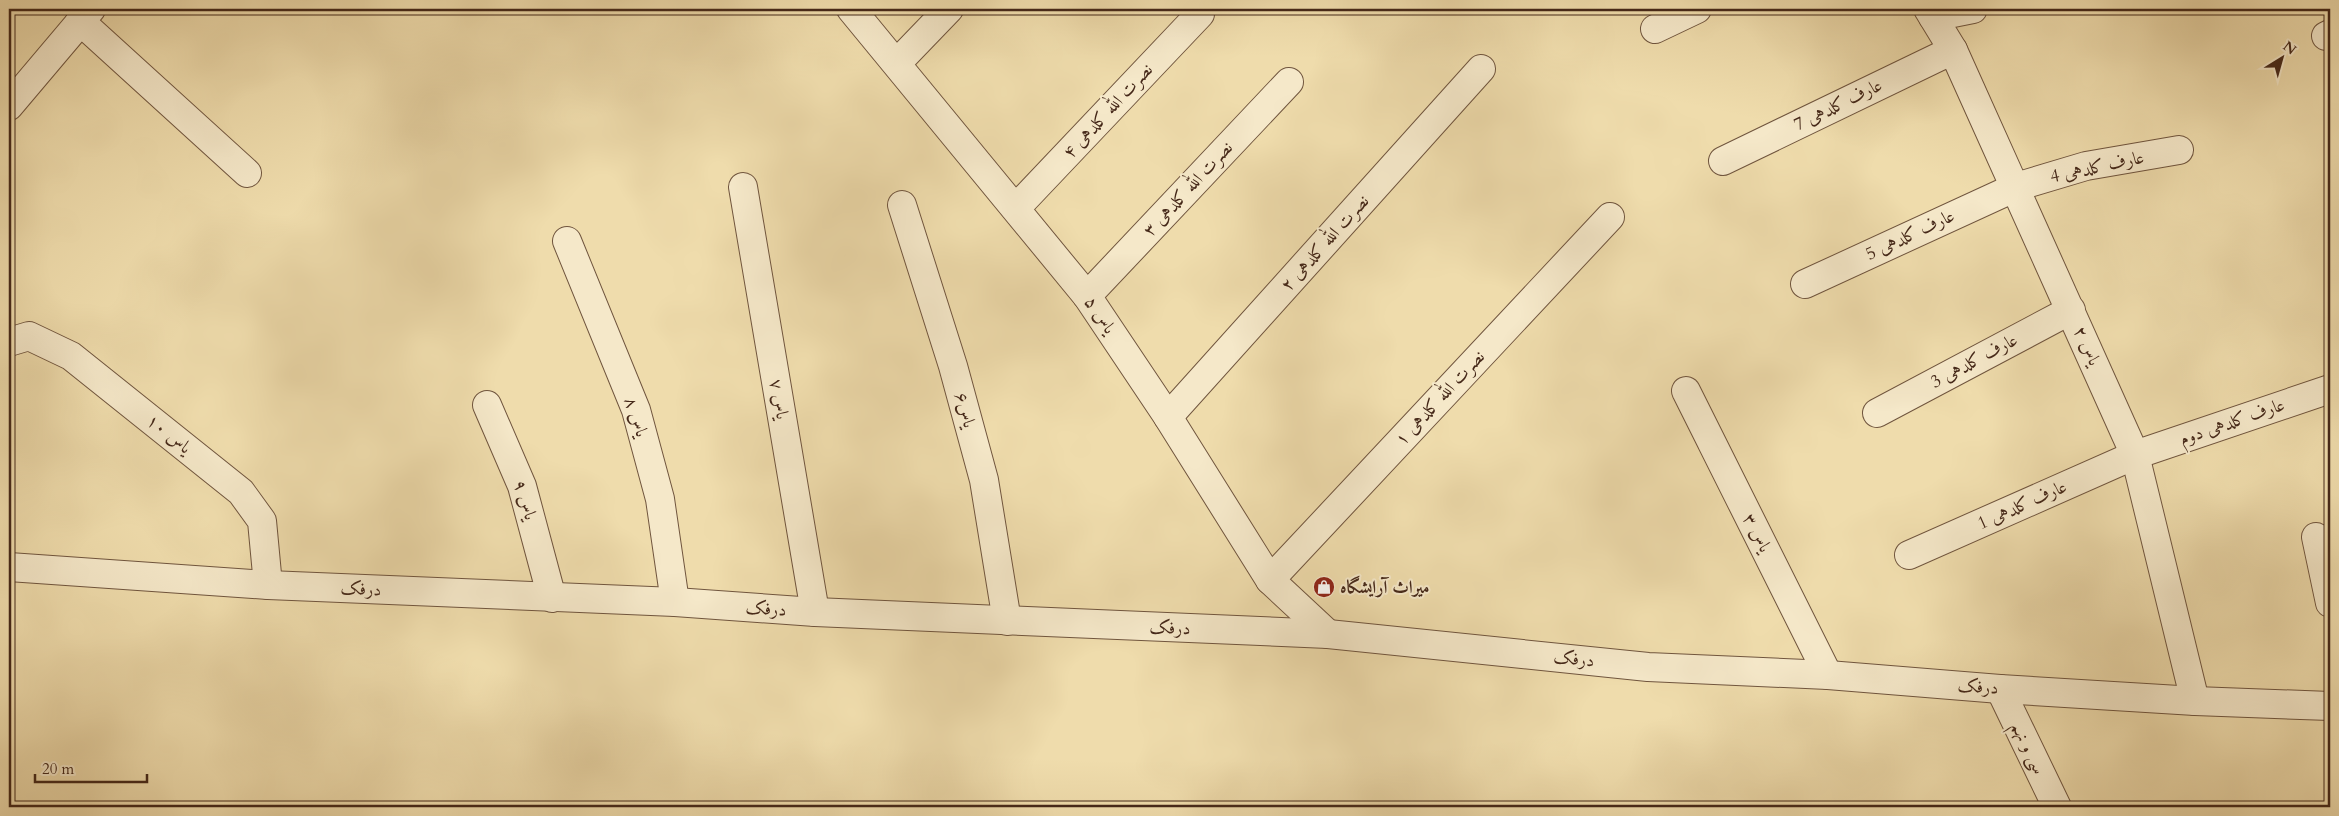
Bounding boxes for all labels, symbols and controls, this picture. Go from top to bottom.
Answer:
north arrow [2256,32,2306,82]
text: N [2279,37,2300,59]
street label: نصرت الله کلدهی ۴ [1056,57,1159,164]
street label: عارف کلدهی 7 [1790,73,1886,137]
street label: نصرت الله کلدهی ۳ [1136,135,1239,242]
street label: عارف کلدهی 4 [2048,145,2146,189]
street label: نصرت الله کلدهی ۲ [1273,188,1375,297]
street label: عارف کلدهی 5 [1861,203,1959,267]
street label: یاس ۵ [1078,291,1123,340]
street label: یاس ۲ [2067,322,2107,371]
street label: عارف کلدهی 3 [1926,328,2022,394]
street label: نصرت الله کلدهی ۱ [1388,344,1491,451]
street label: یاس ۷ [763,377,795,423]
street label: یاس۶ [948,389,982,432]
street label: عارف کلدهی دوم [2176,392,2289,455]
street label: یاس ۸ [618,394,655,442]
street label: یاس ۱۰ [141,408,198,461]
street label: عارف کلدهی 1 [1973,474,2071,536]
street label: یاس ۹ [507,477,543,525]
street label: یاس ۳ [1737,509,1778,558]
street label: درفک [340,575,382,603]
shop icon: میراث آرایشگاه [1312,575,1336,599]
place label: میراث آرایشگاه [1340,575,1430,600]
street label: درفک [745,595,787,623]
street label: درفک [1149,615,1191,641]
street label: درفک [1552,644,1596,674]
street label: درفک [1957,673,1999,701]
street label: سی و نهم [2001,718,2051,780]
scale bar [35,751,148,783]
text: 20 m [42,759,74,779]

